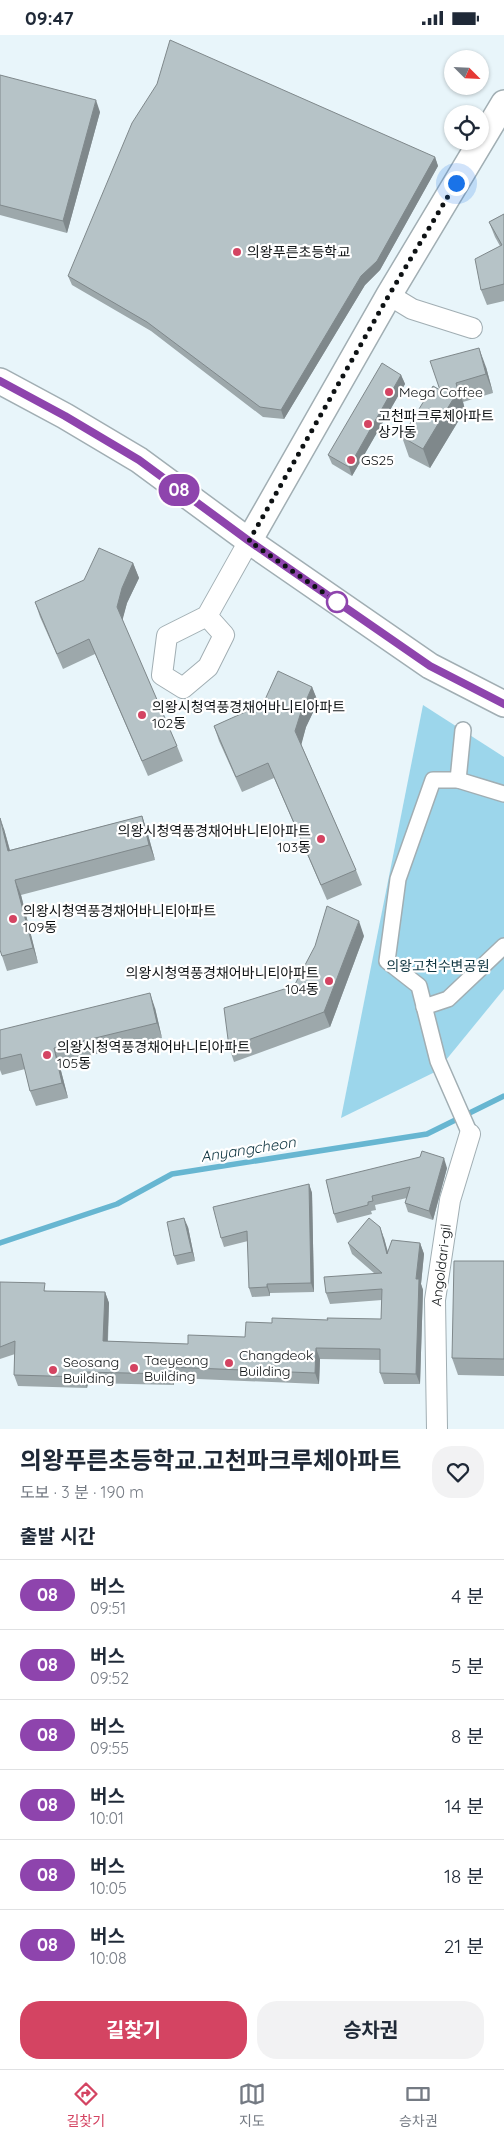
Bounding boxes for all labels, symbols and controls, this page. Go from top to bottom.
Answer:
text: 09:47 [25,6,74,30]
north arrow [444,50,489,95]
map controls [444,50,489,150]
button: locate [444,105,489,150]
your location [444,171,469,196]
place label: 의왕푸른초등학교 [247,243,350,261]
marker: 의왕푸른초등학교 [231,246,243,258]
place label: Mega Coffee [399,383,483,401]
marker: Mega Coffee [383,386,395,398]
place label: 고천파크루체아파트 상가동 [378,407,494,441]
marker: 고천파크루체아파트 상가동 [362,418,374,430]
place label: GS25 [361,451,394,469]
marker: GS25 [345,454,357,466]
line badge: 08 [156,474,202,506]
text: 08 [169,478,189,501]
unlabelled marker [326,591,348,613]
place label: 의왕시청역풍경채어바니티아파트 102동 [152,698,345,732]
marker: 의왕시청역풍경채어바니티아파트 102동 [136,709,148,721]
place label: 의왕시청역풍경채어바니티아파트 103동 [118,822,311,856]
marker: 의왕시청역풍경채어바니티아파트 103동 [315,833,327,845]
place label: 의왕시청역풍경채어바니티아파트 109동 [23,902,216,936]
marker: 의왕시청역풍경채어바니티아파트 109동 [7,913,19,925]
park label: 의왕고천수변공원 [386,957,490,975]
place label: 의왕시청역풍경채어바니티아파트 104동 [126,964,319,998]
marker: 의왕시청역풍경채어바니티아파트 104동 [323,975,335,987]
place label: 의왕시청역풍경채어바니티아파트 105동 [57,1038,250,1072]
marker: 의왕시청역풍경채어바니티아파트 105동 [41,1049,53,1061]
water label: Anyangcheon [199,1132,297,1166]
street label: Angoldari-gil [427,1223,455,1307]
place label: Changdeok Building [239,1346,313,1380]
place label: Taeyeong Building [144,1351,208,1385]
place label: Seosang Building [63,1353,119,1387]
marker: Changdeok Building [223,1357,235,1369]
marker: Taeyeong Building [128,1362,140,1374]
marker: Seosang Building [47,1364,59,1376]
text: 의왕푸른초등학교.고천파크루체아파트 [20,1445,401,1475]
button: heart [432,1446,484,1498]
text: 도보 · 3 분 · 190 m [20,1482,144,1502]
text: 출발 시간 [20,1524,95,1548]
text: 버스 [90,1574,125,1598]
text: 08 [37,1583,58,1606]
text: 4 분 [451,1584,484,1608]
text: 09:51 [90,1598,126,1618]
text: 버스 [90,1644,125,1668]
text: 08 [37,1653,58,1676]
text: 5 분 [451,1654,484,1678]
text: 09:52 [90,1668,129,1688]
text: 버스 [90,1714,125,1738]
text: 08 [37,1723,58,1746]
text: 8 분 [451,1724,484,1748]
text: 09:55 [90,1738,129,1758]
text: 버스 [90,1784,125,1808]
text: 08 [37,1793,58,1816]
text: 14 분 [445,1794,484,1818]
text: 10:01 [90,1808,124,1828]
text: 버스 [90,1854,125,1878]
text: 08 [37,1863,58,1886]
text: 18 분 [444,1864,484,1888]
text: 10:05 [90,1878,127,1898]
text: 버스 [90,1924,125,1948]
text: 08 [37,1933,58,1956]
text: 21 분 [444,1934,484,1958]
text: 10:08 [90,1948,127,1968]
button: 길찾기 [20,2001,247,2059]
button: 승차권 [257,2001,484,2059]
tab: 길찾기 [66,2080,105,2130]
tab: 지도 [238,2080,266,2130]
tab: 승차권 [399,2080,438,2130]

